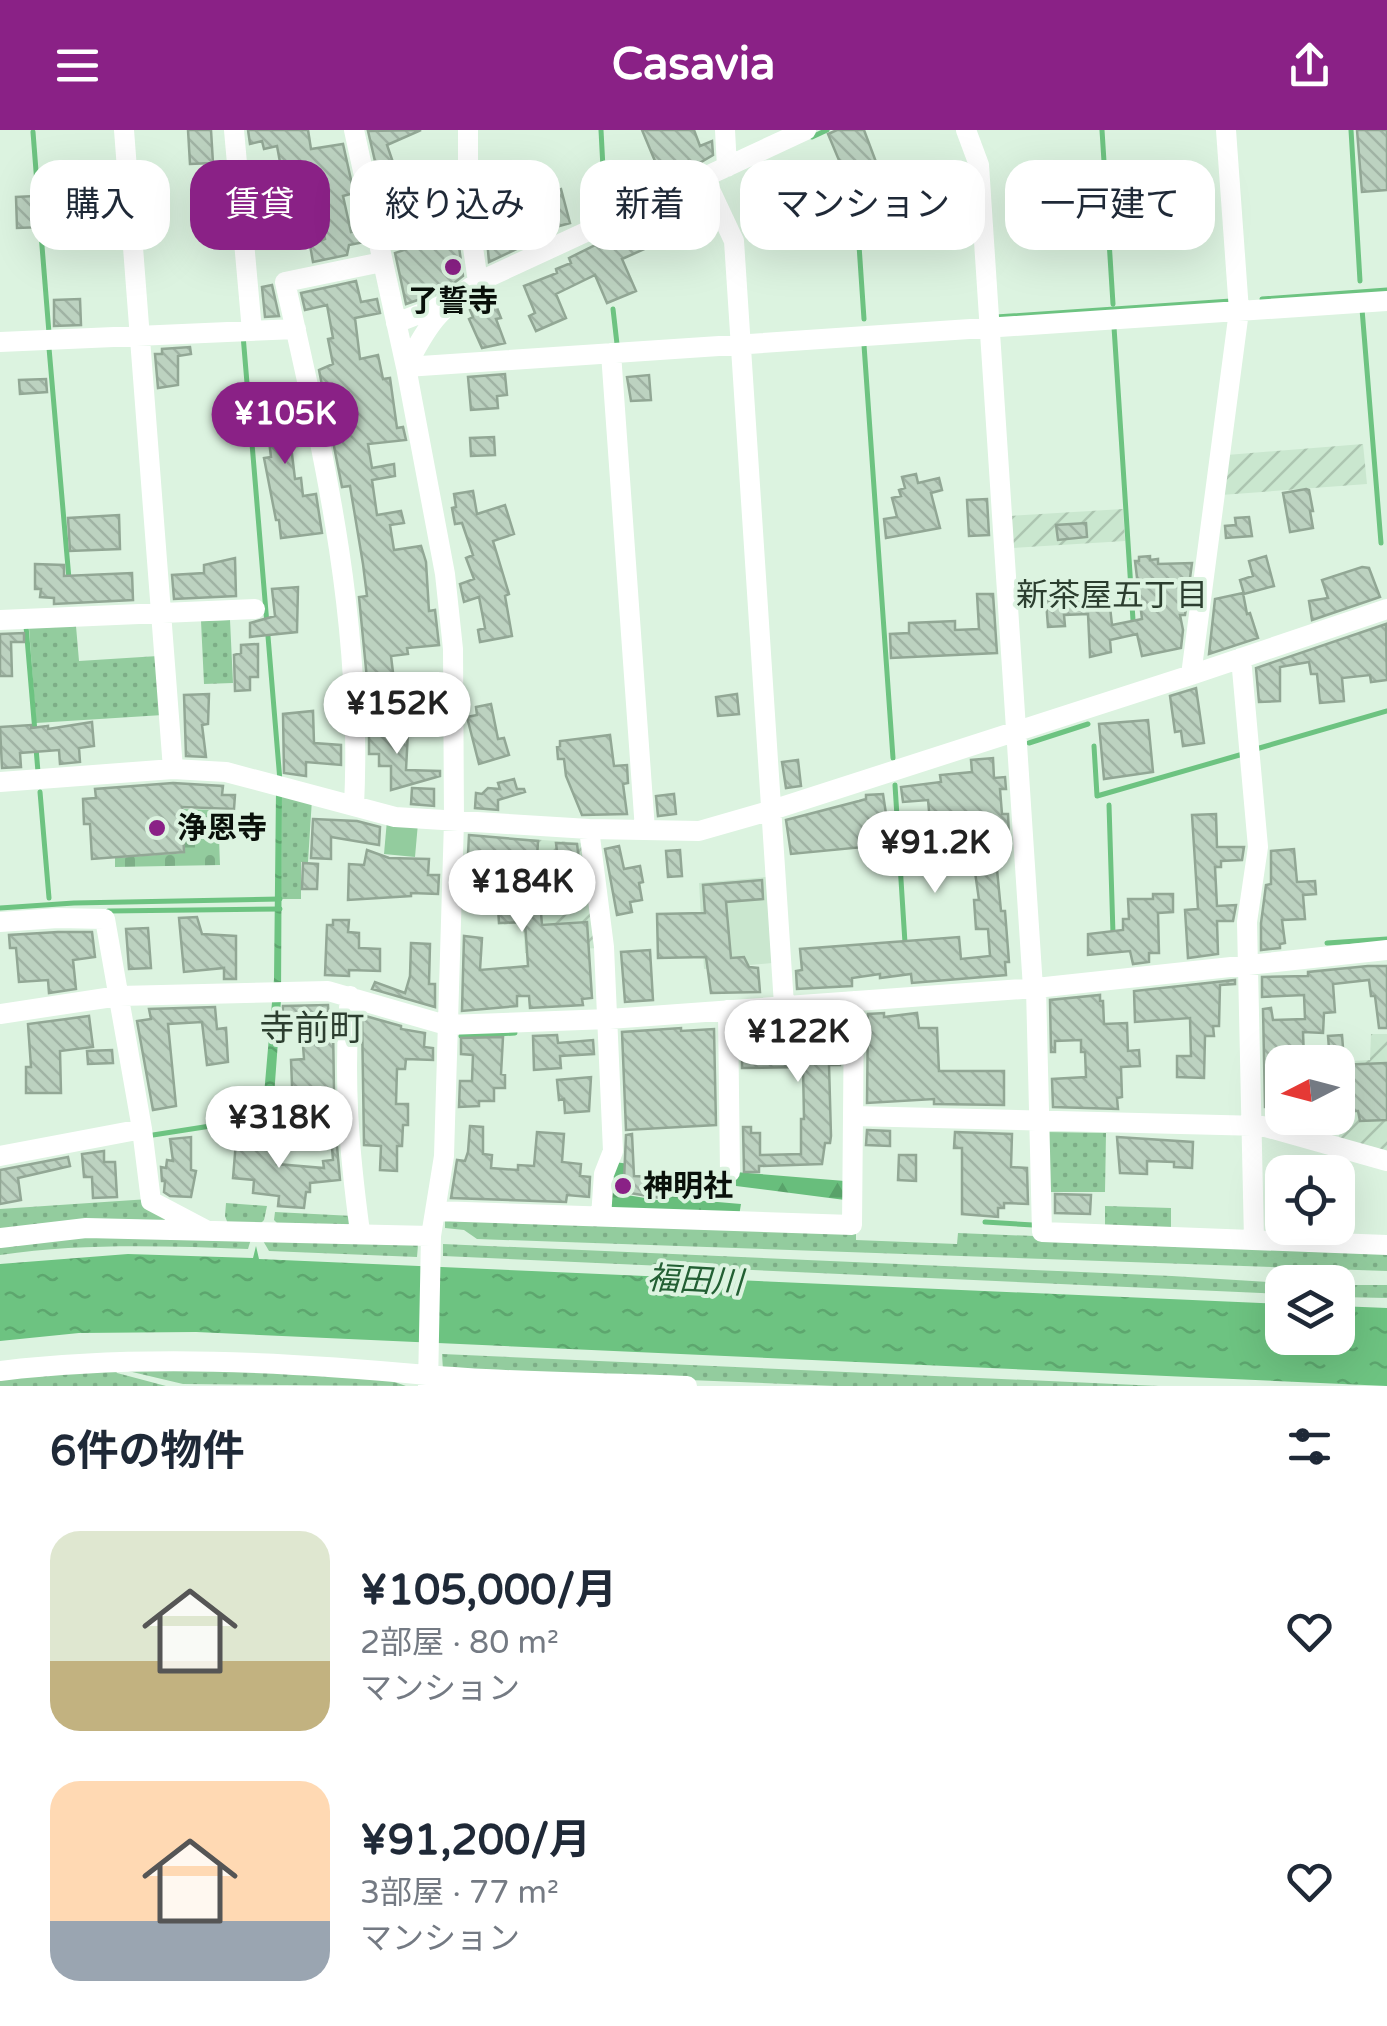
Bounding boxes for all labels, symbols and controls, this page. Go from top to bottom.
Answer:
icon: menu [50,38,105,93]
text: Casavia [612,38,775,92]
icon: share [1282,38,1337,93]
chip: 購入 [30,160,170,250]
chip: 賃貸 [190,160,330,250]
chip: 絞り込み [350,160,560,250]
chip: 新着 [580,160,720,250]
chip: マンション [740,160,985,250]
chip: 一戸建て [1005,160,1215,250]
marker: 了誓寺 [442,256,464,278]
place label: 了誓寺 [408,283,498,320]
pin: ¥105K [215,382,355,467]
text: ¥105K [234,395,336,433]
district label: 新茶屋五丁目 [1016,577,1208,615]
pin: ¥152K [327,672,467,757]
text: ¥152K [346,685,448,723]
place label: 浄恩寺 [177,810,267,847]
pin: ¥91.2K [854,811,1016,896]
marker: 浄恩寺 [146,817,168,839]
text: ¥91.2K [879,824,991,862]
pin: ¥184K [452,850,592,935]
text: ¥184K [471,863,573,901]
pin: ¥122K [728,1000,868,1085]
district label: 寺前町 [259,1008,365,1050]
text: ¥122K [747,1013,849,1051]
north arrow [1265,1045,1355,1135]
map controls [1265,1045,1355,1355]
pin: ¥318K [209,1086,349,1171]
text: ¥318K [228,1099,330,1137]
button: locate [1265,1155,1355,1245]
place label: 神明社 [643,1168,733,1205]
marker: 神明社 [612,1175,634,1197]
water label: 福田川 [646,1260,747,1303]
button: layers [1265,1265,1355,1355]
icon: filters [1282,1419,1337,1474]
text: 6件の物件 [50,1426,244,1477]
text: ¥105,000/月 [360,1565,617,1616]
icon: home [130,1571,250,1691]
icon: heart [1282,1604,1337,1659]
text: 2部屋 · 80 m² [360,1624,559,1662]
text: マンション [360,1670,520,1708]
text: ¥91,200/月 [360,1815,591,1866]
icon: home [130,1821,250,1941]
icon: heart [1282,1854,1337,1909]
text: 3部屋 · 77 m² [360,1874,559,1912]
text: マンション [360,1920,520,1958]

